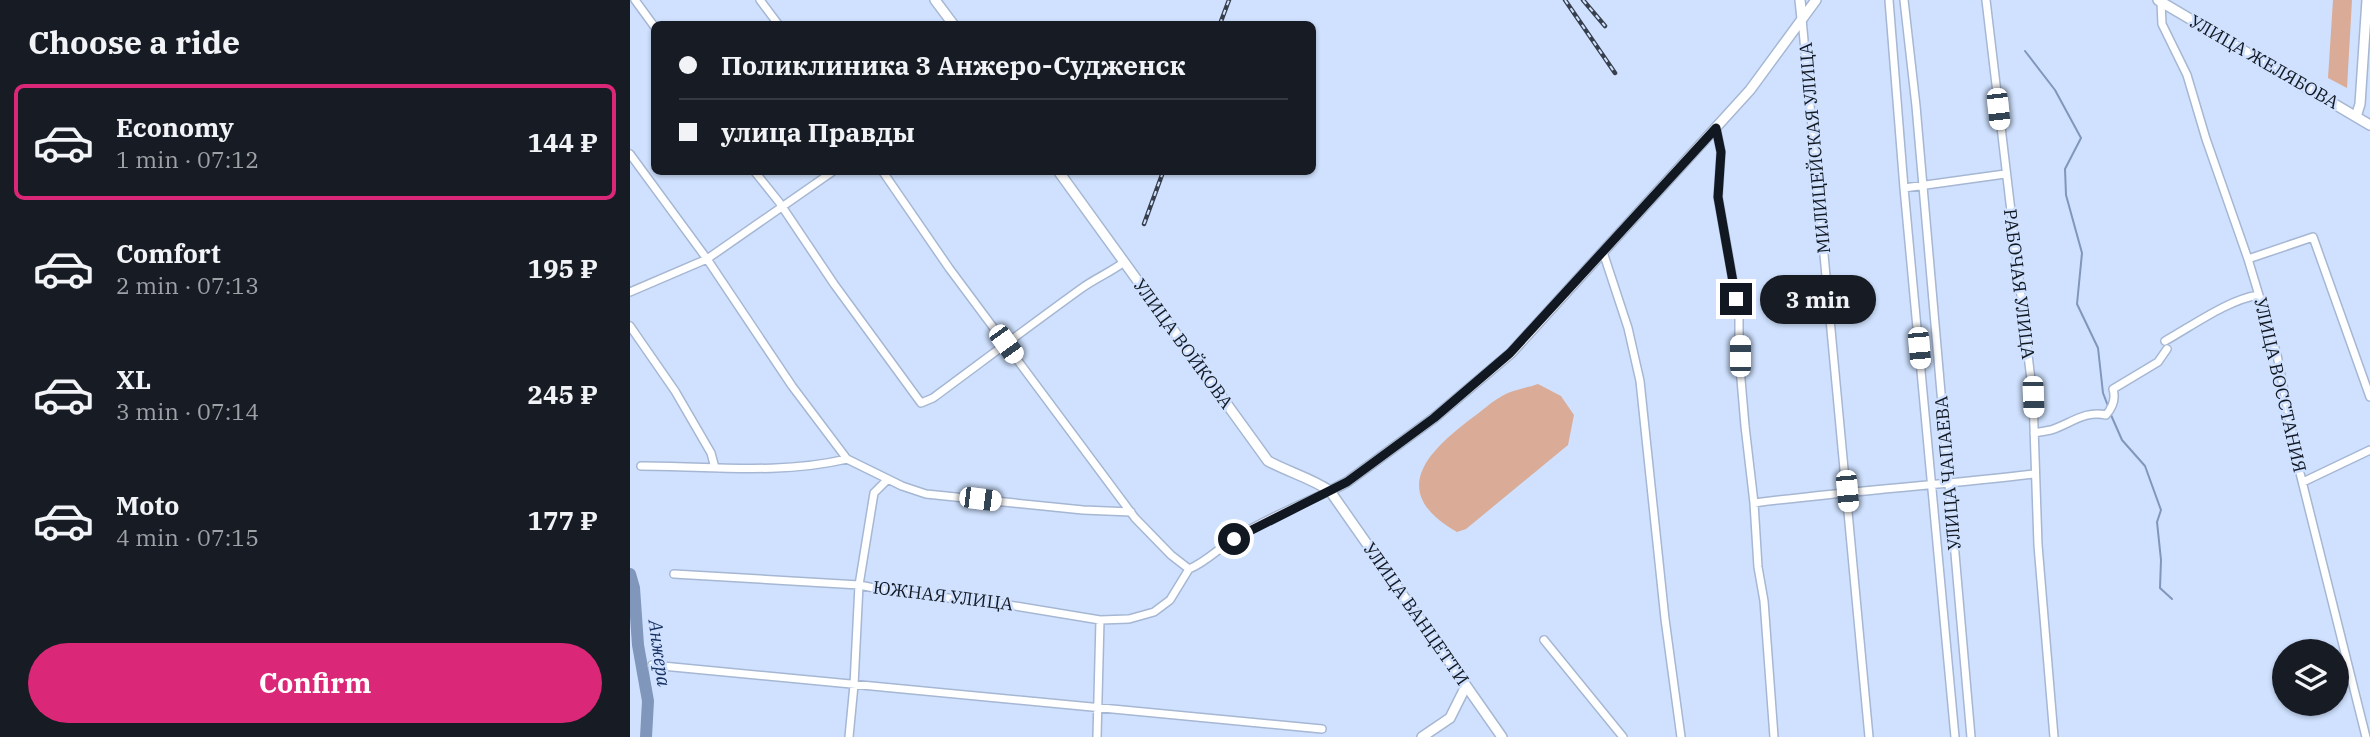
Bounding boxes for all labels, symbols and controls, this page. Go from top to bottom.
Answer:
street label: УЛИЦА ЖЕЛЯБОВА [2185,9,2344,114]
text: Choose a ride [28,21,240,63]
street label: МИЛИЦЕЙСКАЯ УЛИЦА [1794,41,1835,255]
text: Поликлиника 3 Анжеро-Судженск [721,48,1185,82]
car [1986,87,2011,131]
text: Economy [116,110,234,144]
icon: car [32,111,95,174]
text: улица Правды [721,115,915,149]
text: 144 ₽ [527,125,598,159]
text: 1 min · 07:12 [116,144,259,174]
street label: РАБОЧАЯ УЛИЦА [1999,207,2040,361]
text: Comfort [116,236,221,270]
icon: car [32,237,95,300]
text: 195 ₽ [527,251,598,285]
text: 2 min · 07:13 [116,270,259,300]
street label: УЛИЦА ВОЙКОВА [1128,274,1239,414]
callout: 3 min [1760,274,1876,324]
route end [1720,283,1752,315]
text: 3 min [1786,284,1850,314]
street label: УЛИЦА ВОССТАНИЯ [2249,295,2312,475]
car [986,321,1027,367]
car [1907,326,1932,370]
car [1730,335,1751,377]
text: XL [116,362,151,396]
icon: car [32,363,95,426]
car [2022,376,2045,418]
text: 245 ₽ [527,377,598,411]
street label: УЛИЦА ЧАПАЕВА [1929,394,1966,551]
text: 3 min · 07:14 [116,396,259,426]
car [1835,469,1860,513]
car [958,486,1003,512]
text: Moto [116,488,179,522]
icon: car [32,489,95,552]
text: 177 ₽ [527,503,598,537]
text: 4 min · 07:15 [116,522,259,552]
route start [1218,523,1250,555]
street label: УЛИЦА ВАНЦЕТТИ [1358,538,1474,690]
street label: ЮЖНАЯ УЛИЦА [872,576,1015,616]
water label: Анжера [643,616,677,689]
map controls [2272,639,2349,716]
button: layers [2272,639,2349,716]
button: Confirm [28,643,602,723]

